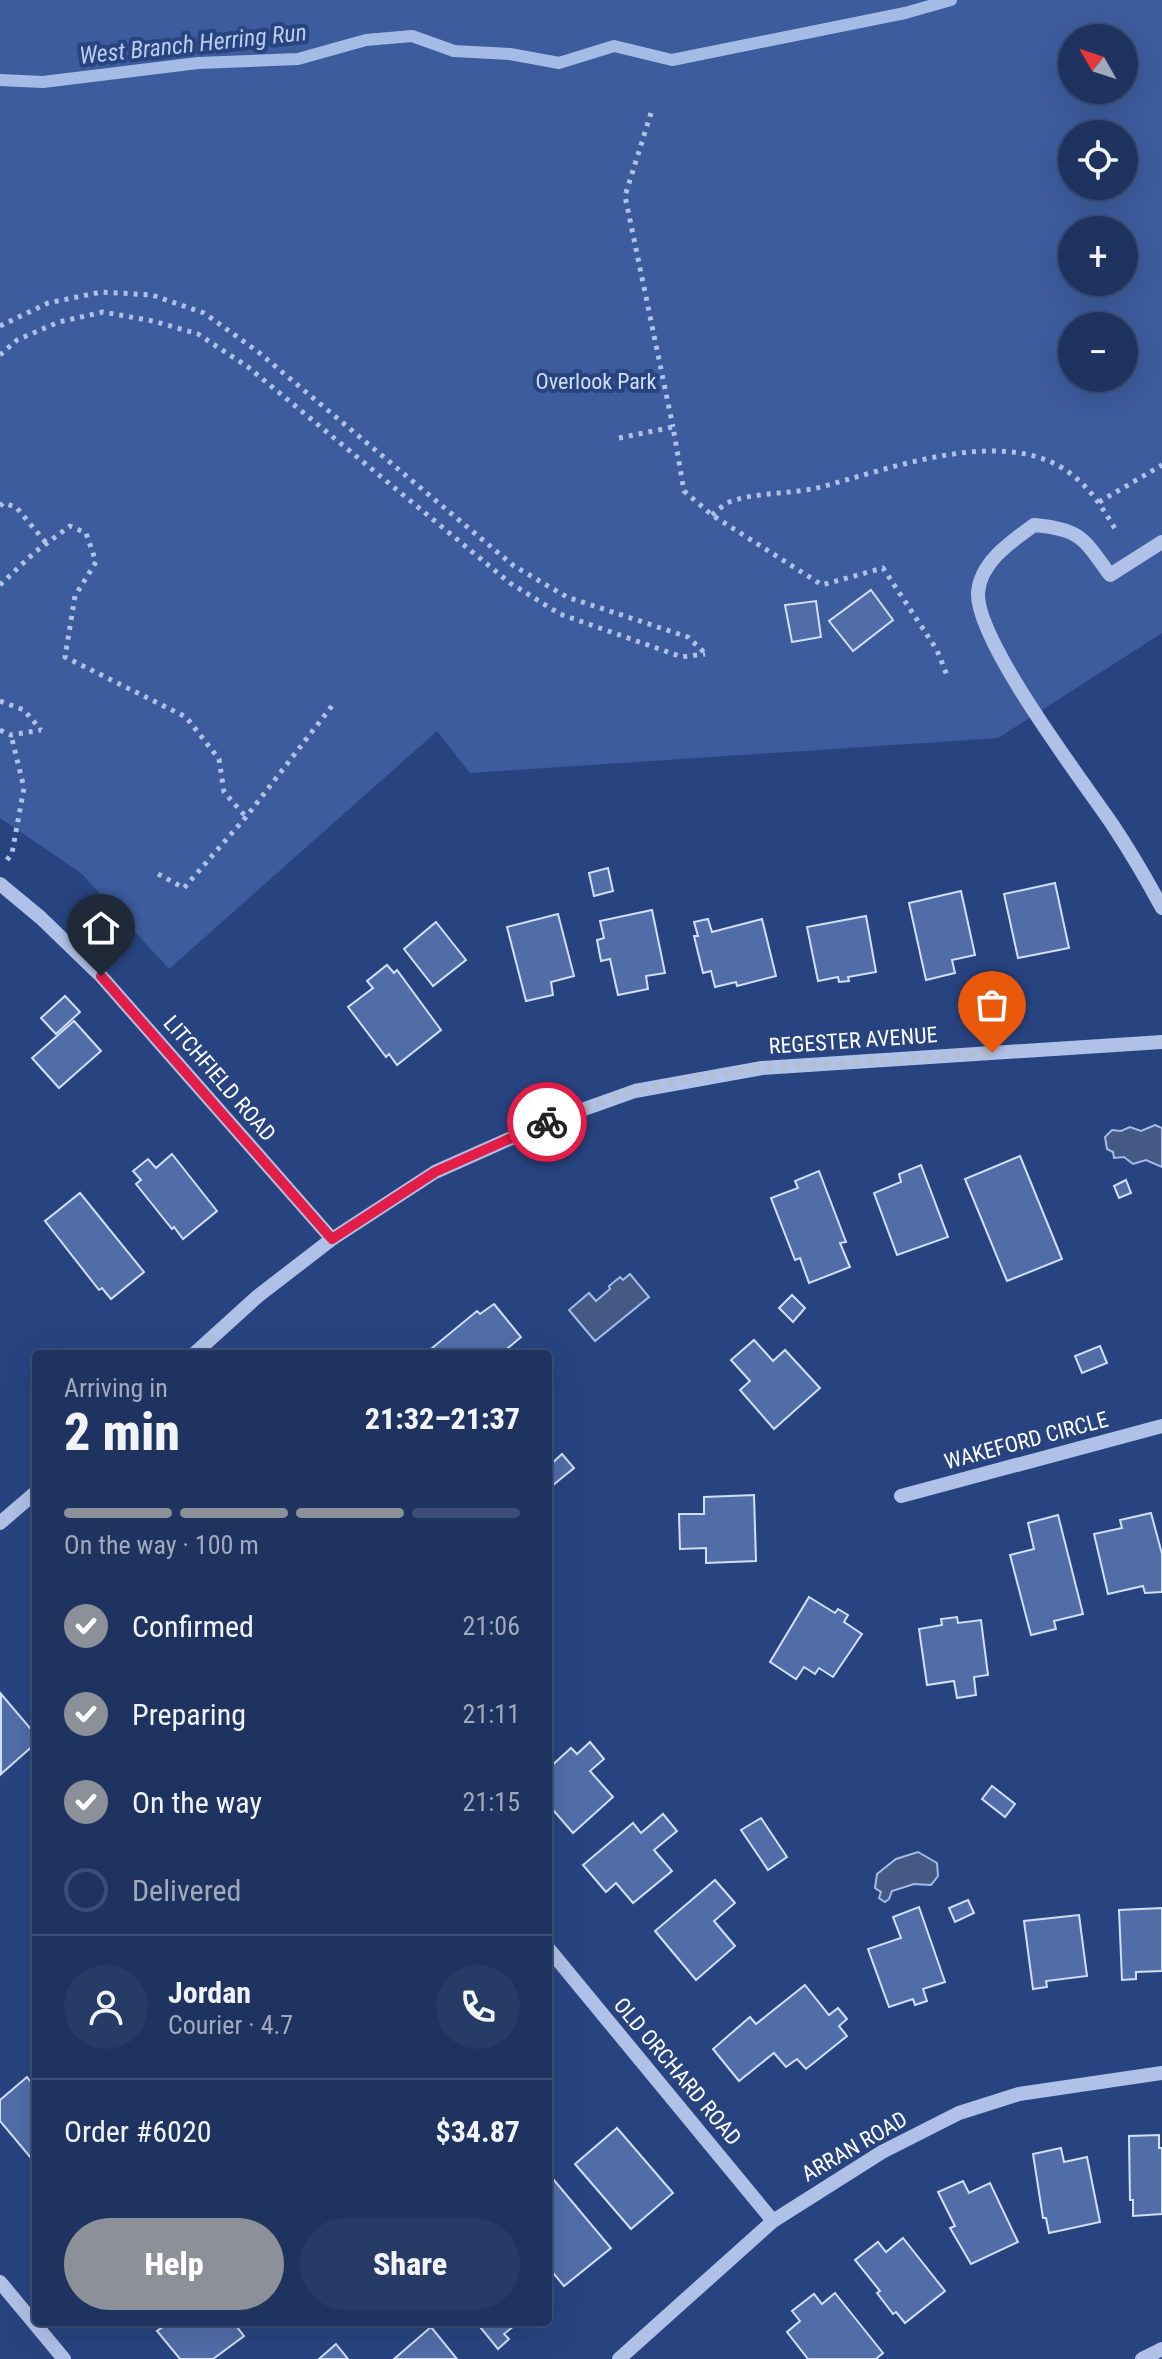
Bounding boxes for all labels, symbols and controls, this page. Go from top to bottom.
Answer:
water label: West Branch Herring Run [78,18,308,70]
north arrow [1058,24,1138,104]
map controls [1058,24,1138,392]
button: locate [1058,120,1138,200]
button: + [1058,216,1138,296]
button: − [1058,312,1138,392]
park label: Overlook Park [536,369,657,394]
pin [67,894,135,976]
icon: home [79,906,123,950]
pin [958,971,1026,1053]
icon: bag [970,983,1014,1027]
street label: LITCHFIELD ROAD [158,1011,281,1146]
street label: REGESTER AVENUE [768,1022,938,1059]
courier [507,1082,587,1162]
icon: bike [525,1100,569,1144]
text: Arriving in [64,1373,168,1403]
text: 21:32–21:37 [365,1401,520,1436]
text: 2 min [64,1402,180,1463]
street label: WAKEFORD CIRCLE [941,1407,1111,1474]
text: On the way · 100 m [64,1530,259,1560]
icon: check [64,1604,108,1648]
text: Confirmed [132,1609,254,1644]
text: 21:06 [463,1611,520,1641]
icon: check [64,1692,108,1736]
text: Preparing [132,1697,246,1732]
text: 21:11 [463,1699,520,1729]
icon: check [64,1780,108,1824]
text: On the way [132,1785,262,1820]
text: 21:15 [463,1787,520,1817]
text: Delivered [132,1873,241,1908]
button: person [64,1965,148,2049]
button: phone [436,1965,520,2049]
text: Jordan [168,1975,251,2010]
street label: OLD ORCHARD ROAD [609,1993,746,2150]
text: Courier · 4.7 [168,2010,293,2040]
street label: ARRAN ROAD [797,2106,911,2187]
text: Order #6020 [64,2114,212,2149]
text: $34.87 [435,2114,520,2149]
button: Help [64,2218,284,2310]
button: Share [300,2218,520,2310]

